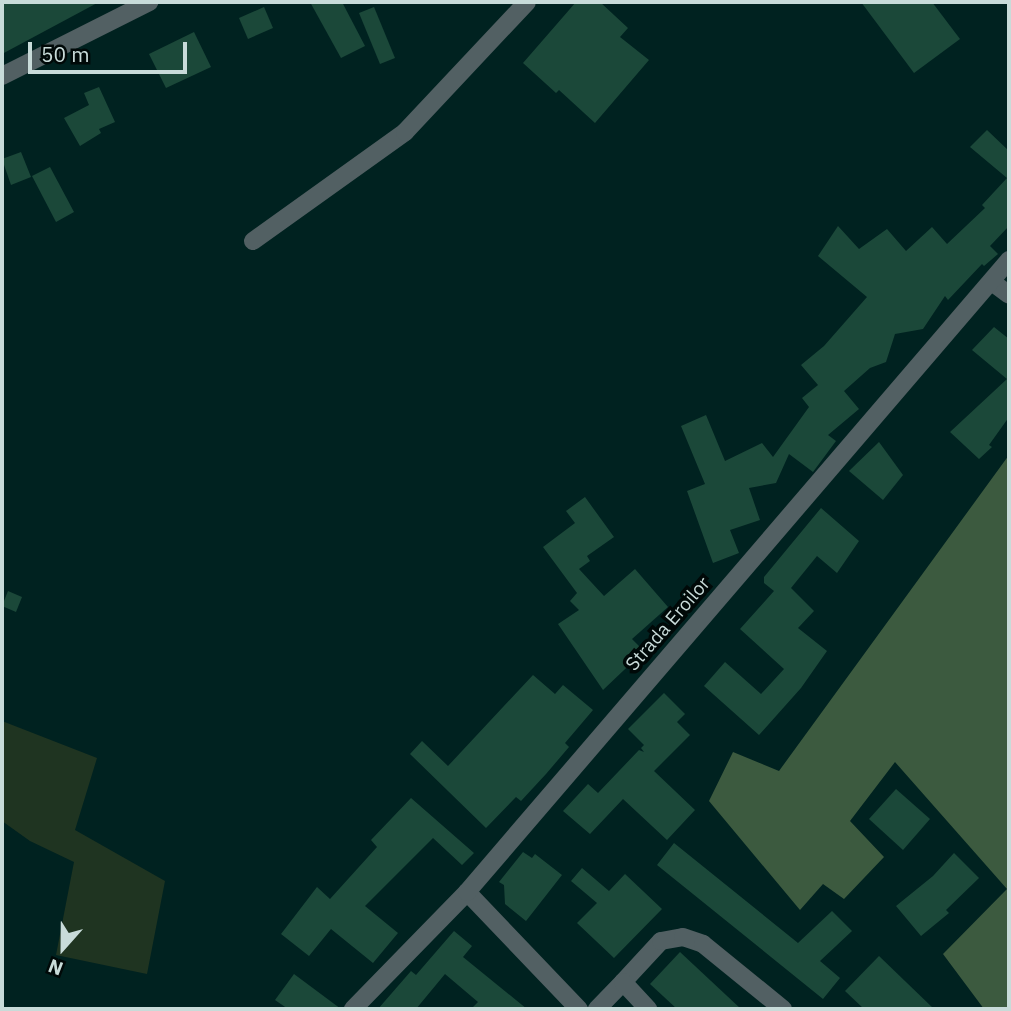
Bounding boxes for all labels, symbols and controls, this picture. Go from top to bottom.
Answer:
scale bar [32,28,191,72]
text: 50 m [41,40,90,68]
street label: Strada Eroilor [621,573,715,675]
north arrow [28,913,98,983]
text: N [45,954,66,981]

